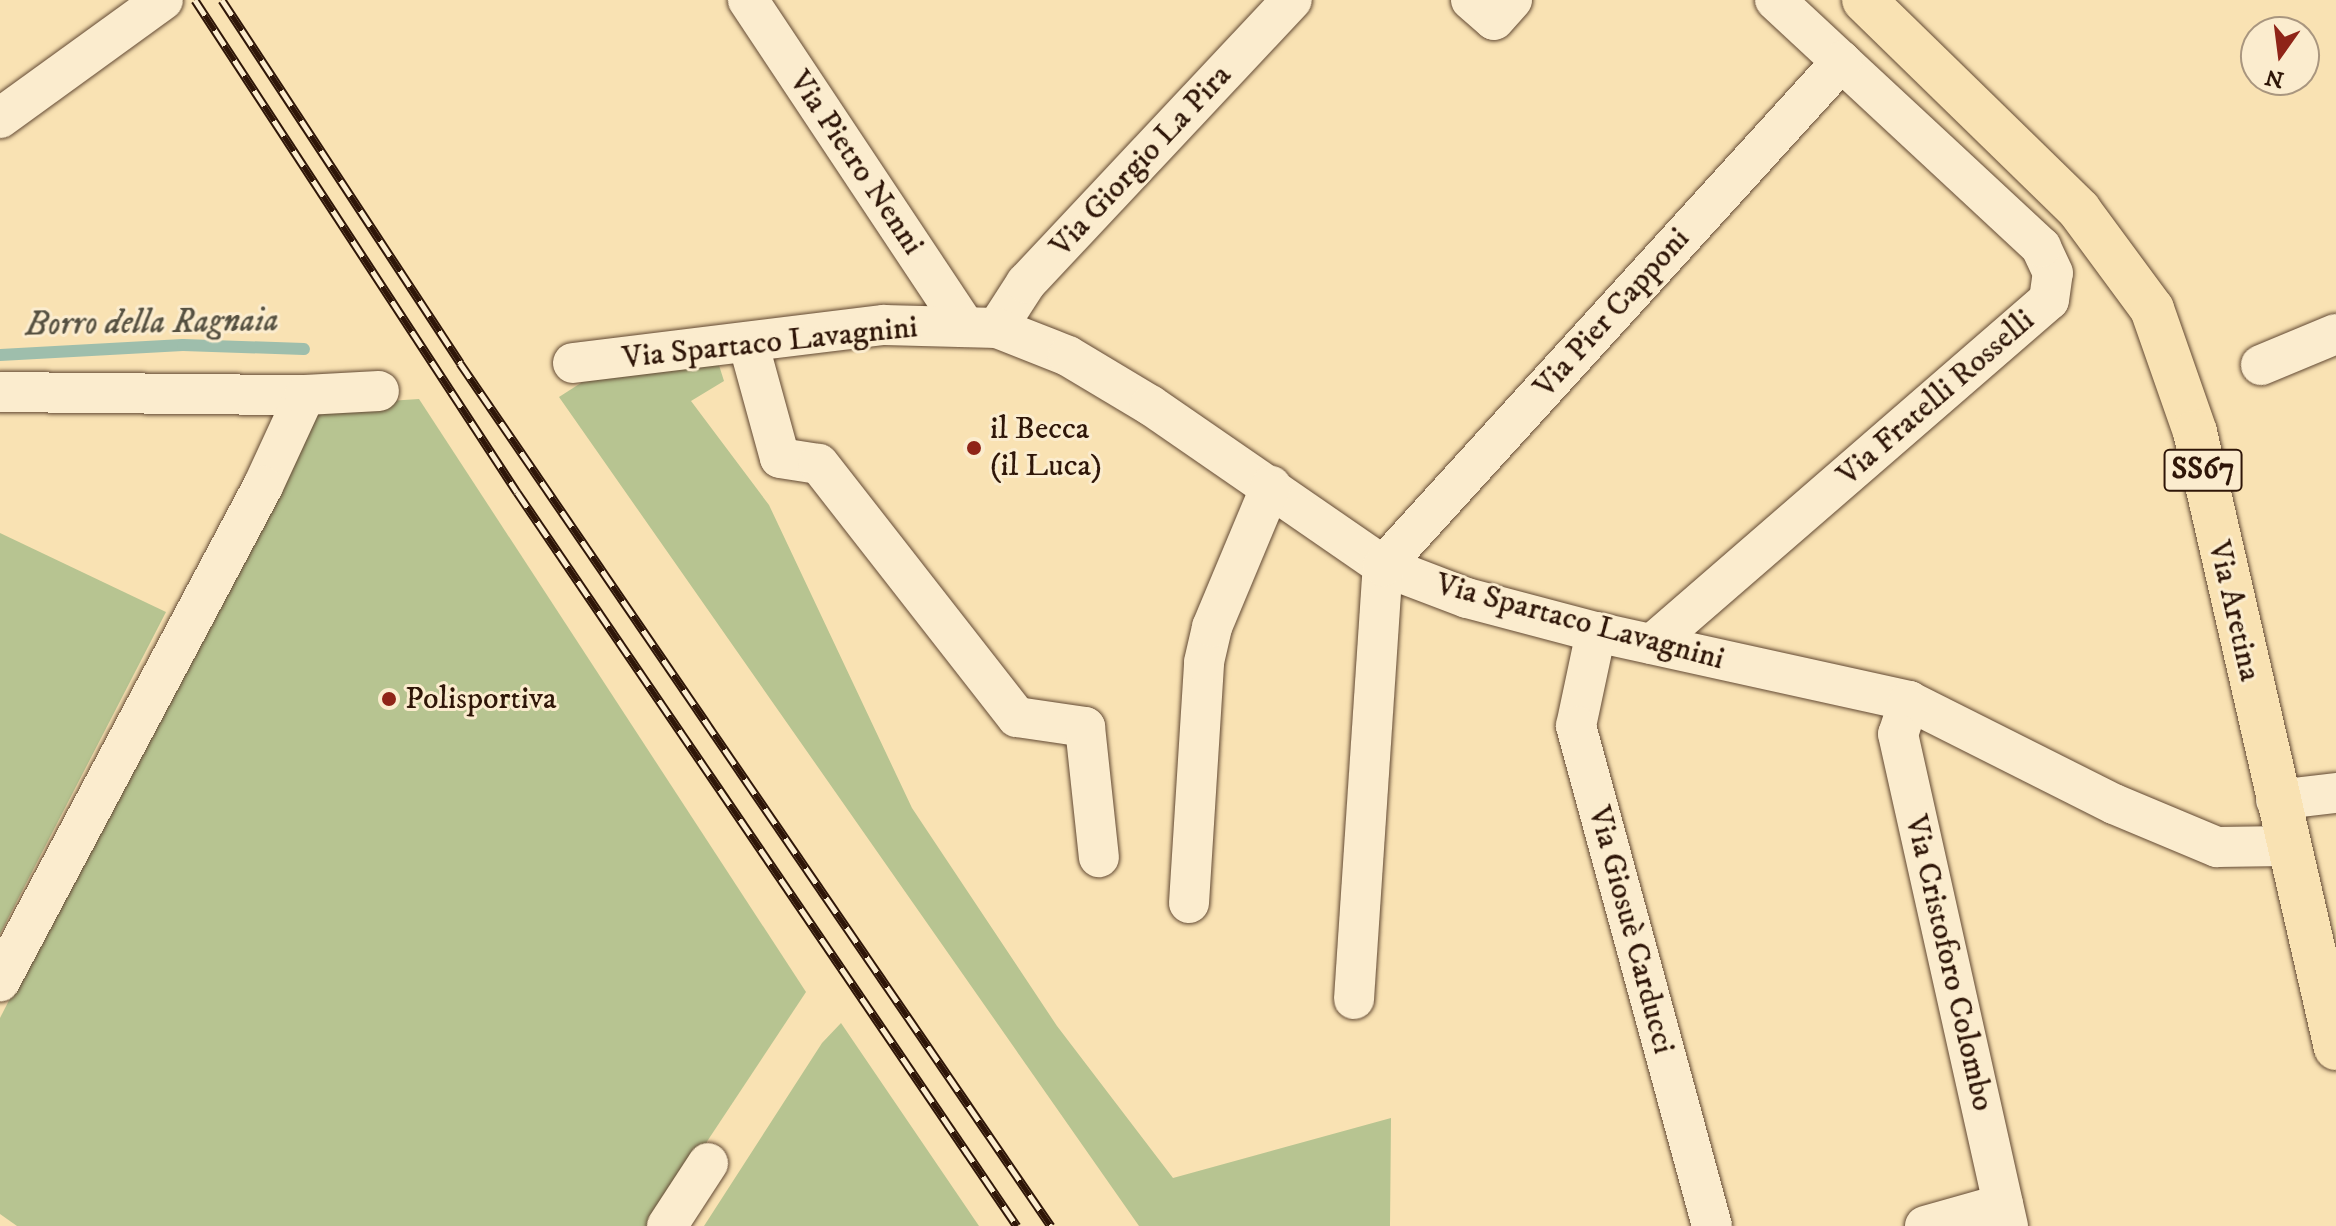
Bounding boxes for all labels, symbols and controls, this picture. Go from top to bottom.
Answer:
north arrow [2240,16,2320,96]
street label: Via Giorgio La Pira [1042,57,1240,265]
text: N [2263,63,2287,93]
street label: Via Pietro Nenni [780,64,932,262]
street label: Via Pier Capponi [1526,220,1698,406]
water label: Borro della Ragnaia [25,300,279,346]
street label: Via Fratelli Rosselli [1829,302,2043,494]
street label: Via Spartaco Lavagnini [620,308,920,378]
place label: il Becca (il Luca) [990,411,1102,486]
marker: il Becca (il Luca) [965,439,983,457]
road number: SS67 [2163,444,2243,496]
street label: Via Aretina [2199,537,2269,685]
street label: Via Spartaco Lavagnini [1432,565,1728,679]
place label: Polisportiva [405,680,557,718]
marker: Polisportiva [380,690,398,708]
street label: Via Giosuè Carducci [1579,802,1683,1058]
street label: Via Cristoforo Colombo [1896,811,2002,1115]

